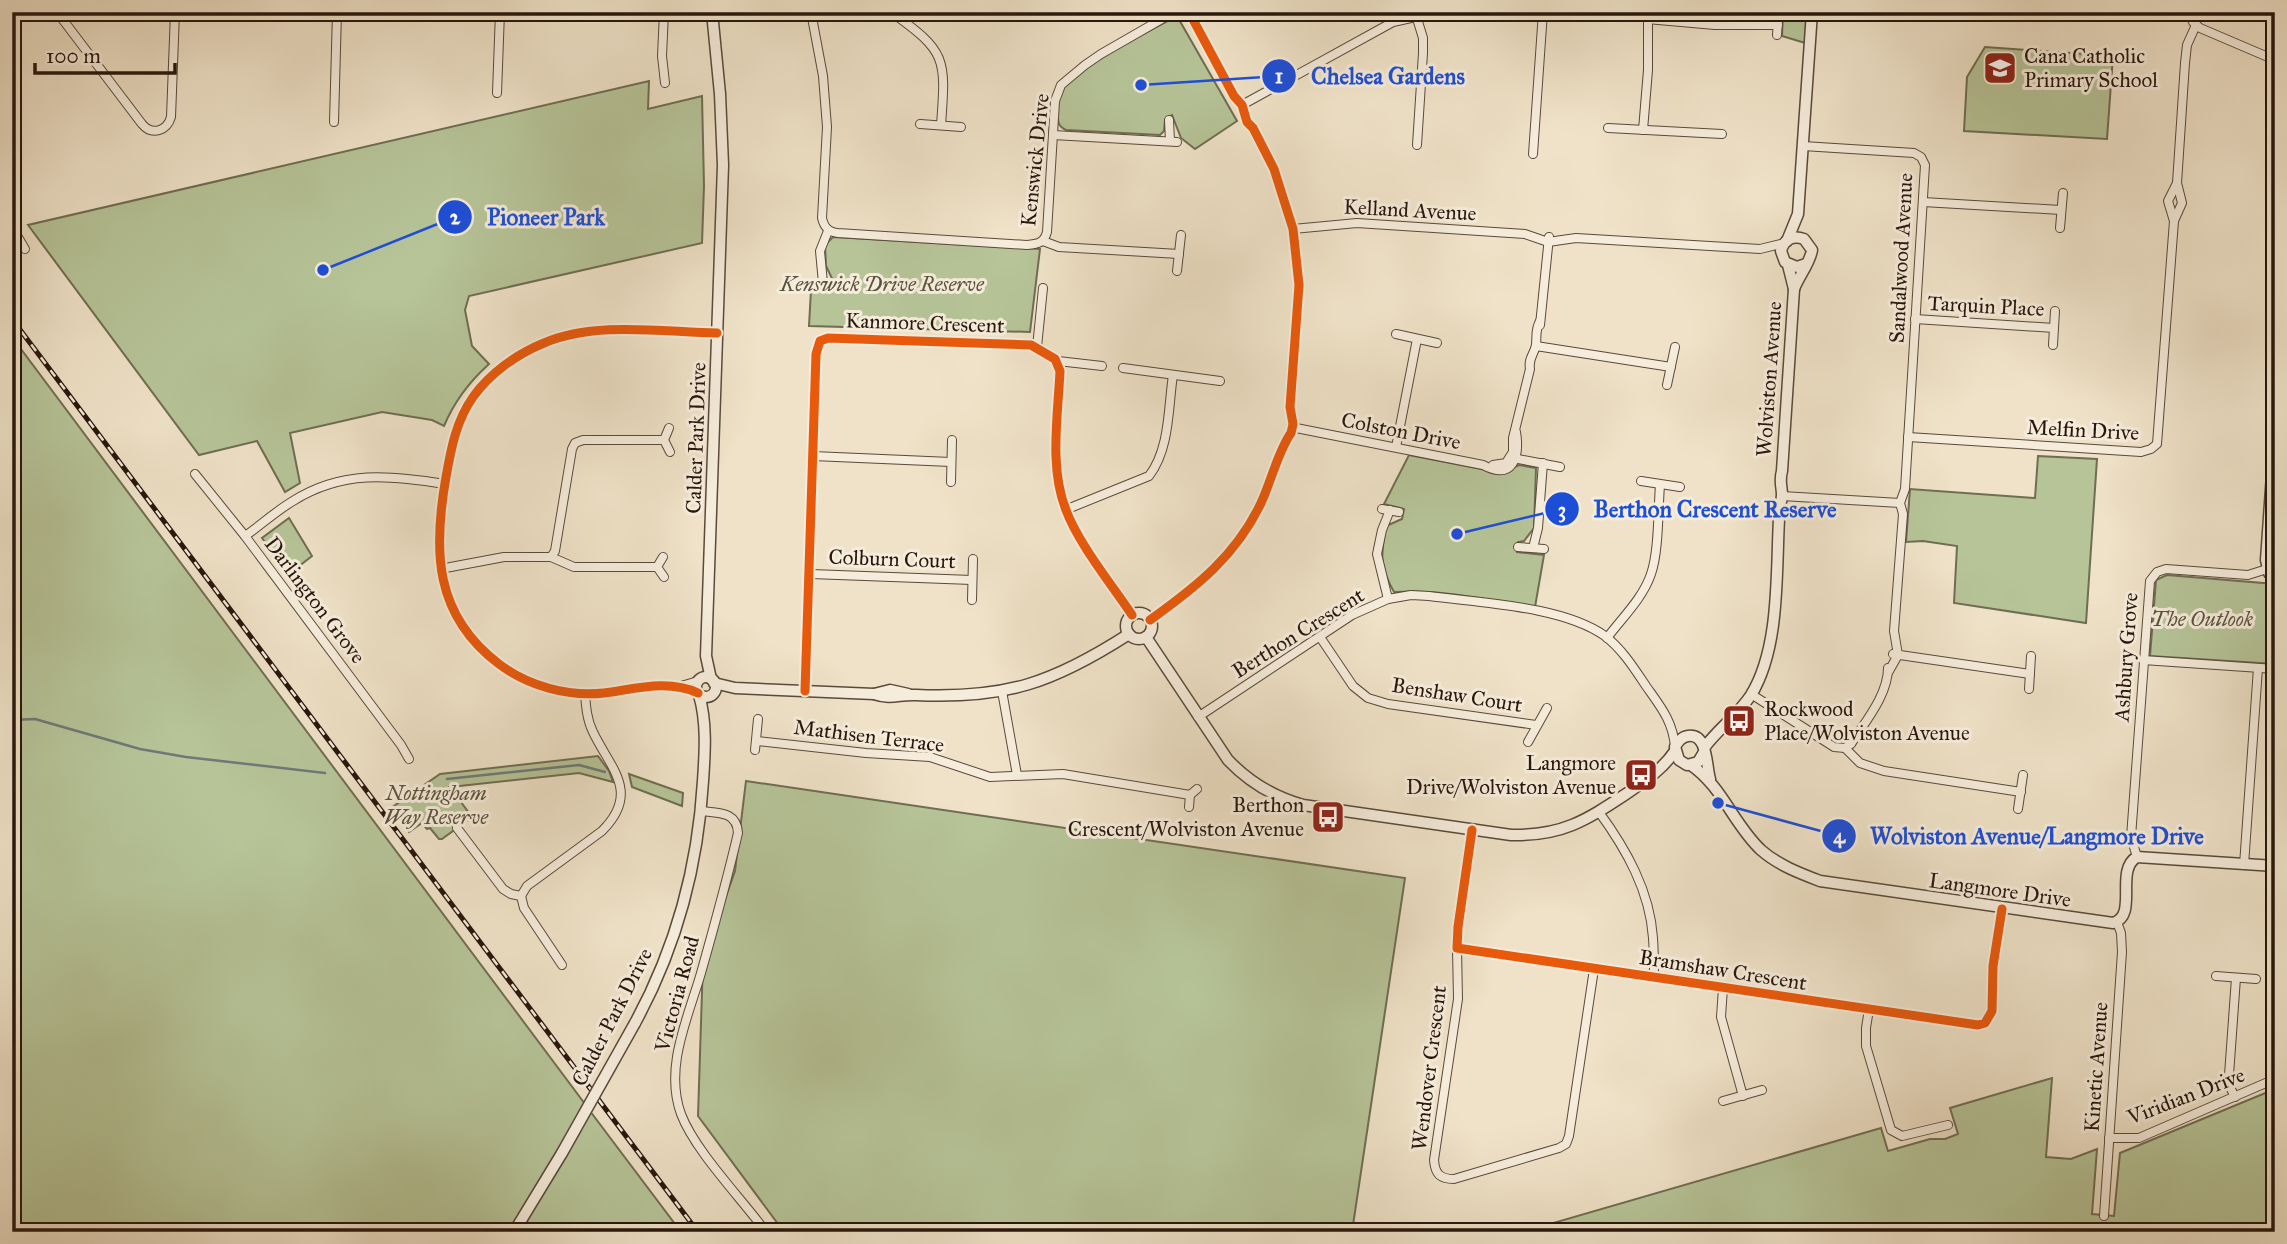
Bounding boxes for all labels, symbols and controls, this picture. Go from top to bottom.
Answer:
scale bar [35,32,175,76]
text: 100 m [46,43,101,69]
place label: Cana Catholic Primary School [2024,43,2158,93]
school or university icon: Cana Catholic Primary School [1981,49,2019,87]
callout: Chelsea Gardens [1262,54,1479,98]
text: Chelsea Gardens [1311,62,1466,90]
text: 1 [1275,63,1283,89]
street label: Kenswick Drive [1015,92,1055,228]
street label: Sandalwood Avenue [1884,172,1918,344]
street label: Kelland Avenue [1343,194,1477,226]
callout: Pioneer Park [438,195,619,239]
text: Pioneer Park [487,203,606,231]
text: 2 [450,204,461,230]
park label: Kenswick Drive Reserve [779,271,985,297]
street label: Tarquin Place [1927,290,2045,322]
street label: Wolviston Avenue [1751,300,1787,458]
street label: Kanmore Crescent [845,307,1006,339]
street label: Calder Park Drive [680,362,712,514]
street label: Colston Drive [1339,407,1463,455]
street label: Melfin Drive [2026,414,2140,446]
callout: Berthon Crescent Reserve [1545,487,1851,531]
text: Berthon Crescent Reserve [1593,495,1837,523]
text: 3 [1558,497,1566,523]
street label: Darlington Grove [259,531,371,669]
street label: Colburn Court [828,544,957,574]
street label: Berthon Crescent [1227,582,1369,684]
street label: Ashbury Grove [2108,591,2143,723]
park label: The Outlook [2151,606,2254,632]
street label: Benshaw Court [1390,672,1525,718]
place label: Rockwood Place/Wolviston Avenue [1764,696,1970,746]
bus stop icon: Rockwood Place/Wolviston Avenue [1720,702,1758,740]
street label: Mathisen Terrace [792,714,946,758]
place label: Langmore Drive/Wolviston Avenue [1406,750,1616,800]
bus stop icon: Langmore Drive/Wolviston Avenue [1622,756,1660,794]
park label: Nottingham Way Reserve [384,780,489,830]
place label: Berthon Crescent/Wolviston Avenue [1068,792,1304,842]
bus stop icon: Berthon Crescent/Wolviston Avenue [1309,798,1347,836]
callout: Wolviston Avenue/Langmore Drive [1821,814,2218,858]
text: Wolviston Avenue/Langmore Drive [1870,822,2204,851]
text: 4 [1833,823,1846,849]
street label: Langmore Drive [1927,867,2073,913]
street label: Victoria Road [649,933,705,1056]
street label: Calder Park Drive [566,943,658,1090]
street label: Bramshaw Crescent [1637,944,1809,996]
street label: Wendover Crescent [1406,983,1452,1152]
street label: Kinetic Avenue [2078,1001,2114,1133]
street label: Viridian Drive [2123,1062,2249,1131]

